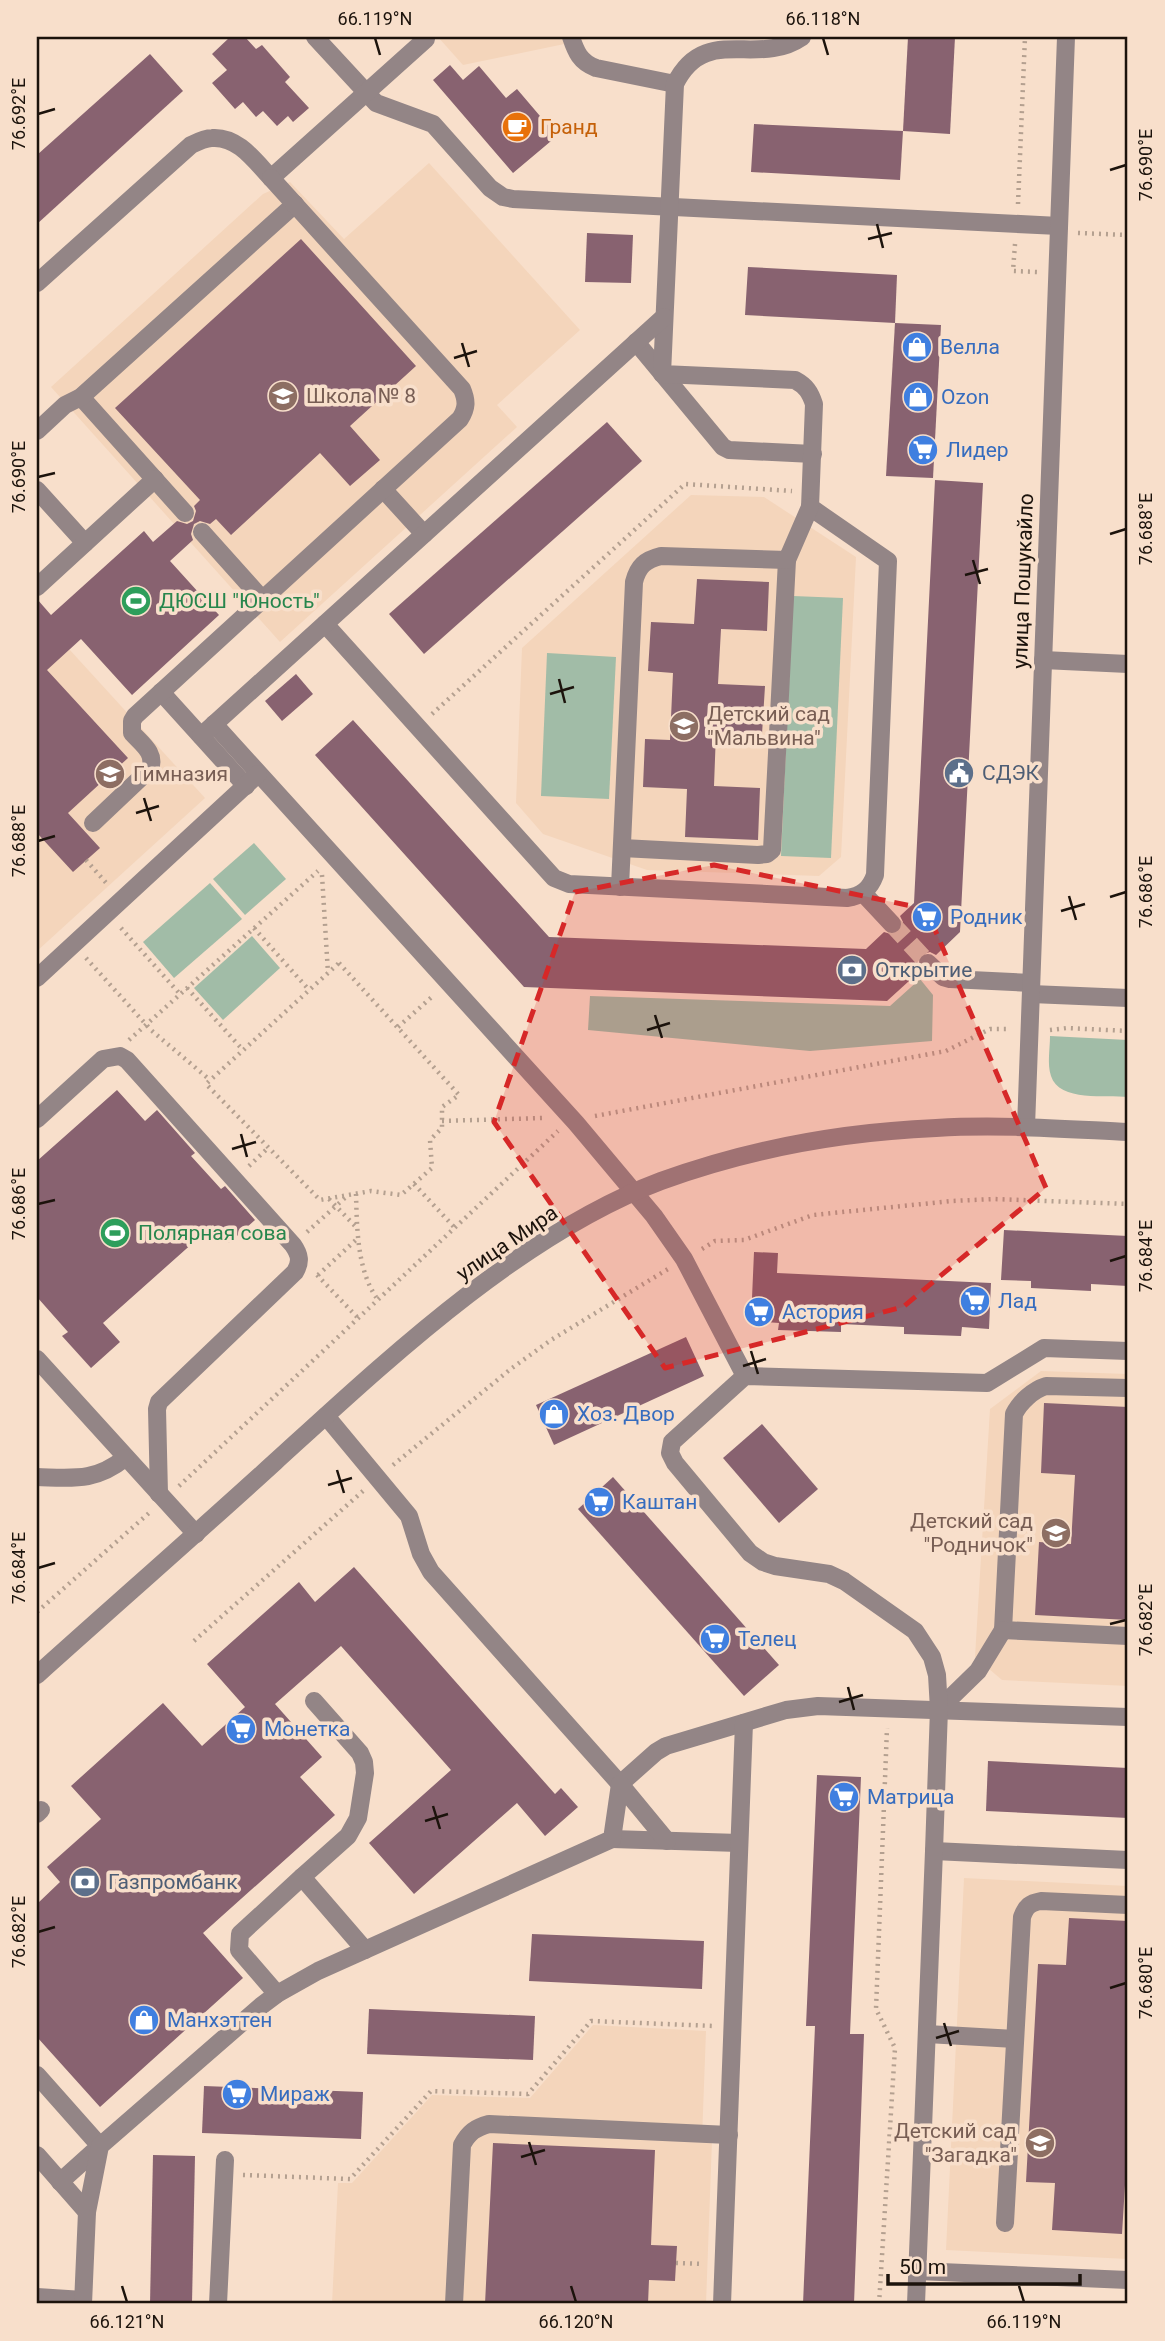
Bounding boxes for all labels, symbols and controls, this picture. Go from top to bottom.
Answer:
text: 66.119°N [338,8,412,29]
text: 66.118°N [786,8,860,29]
text: 76.692°E [8,78,29,150]
cafe icon: Гранд [500,110,534,144]
place label: Гранд [540,115,598,139]
text: 76.690°E [1135,129,1156,201]
shop icon: Велла [900,330,934,364]
place label: Велла [940,335,1000,359]
school or university icon: Школа № 8 [266,379,300,413]
shop icon: Ozon [901,380,935,414]
place label: Школа № 8 [306,384,416,408]
place label: Ozon [941,385,989,409]
supermarket icon: Лидер [906,433,940,467]
place label: Лидер [946,438,1009,462]
text: 76.690°E [8,441,29,513]
street label: улица Пошукайло [1008,493,1038,669]
text: 76.688°E [1135,493,1156,565]
sports icon: ДЮСШ "Юность" [119,584,153,618]
place label: ДЮСШ "Юность" [159,589,320,613]
place label: Детский сад "Мальвина" [707,702,830,750]
school or university icon: Детский сад "Мальвина" [667,709,701,743]
public building icon: СДЭК [942,756,976,790]
school or university icon: Гимназия [93,757,127,791]
place label: СДЭК [982,761,1040,785]
place label: Гимназия [133,762,228,786]
text: 76.688°E [8,805,29,877]
text: 76.686°E [1135,856,1156,928]
supermarket icon: Родник [910,900,944,934]
place label: Родник [950,905,1023,929]
bank icon: Открытие [835,953,869,987]
place label: Открытие [875,958,972,982]
text: 76.686°E [8,1168,29,1240]
street label: улица Мира [452,1200,562,1286]
sports icon: Полярная сова [98,1216,132,1250]
text: 76.684°E [1135,1220,1156,1292]
place label: Полярная сова [138,1221,287,1245]
supermarket icon: Лад [958,1284,992,1318]
place label: Лад [998,1289,1037,1313]
supermarket icon: Астория [742,1295,776,1329]
place label: Астория [782,1300,864,1324]
shop icon: Хоз. Двор [537,1397,571,1431]
place label: Хоз. Двор [577,1402,675,1426]
supermarket icon: Каштан [582,1485,616,1519]
place label: Каштан [622,1490,697,1514]
place label: Детский сад "Родничок" [910,1509,1033,1557]
school or university icon: Детский сад "Родничок" [1039,1516,1073,1550]
text: 76.684°E [8,1532,29,1604]
text: 76.682°E [1135,1584,1156,1656]
supermarket icon: Телец [698,1622,732,1656]
place label: Телец [738,1627,796,1651]
supermarket icon: Монетка [224,1712,258,1746]
place label: Монетка [264,1717,350,1741]
supermarket icon: Матрица [827,1780,861,1814]
place label: Матрица [867,1785,954,1809]
bank icon: Газпромбанк [68,1865,102,1899]
place label: Газпромбанк [108,1870,238,1894]
text: 76.682°E [8,1896,29,1968]
text: 76.680°E [1135,1947,1156,2019]
shop icon: Манхэттен [127,2003,161,2037]
place label: Манхэттен [167,2008,272,2032]
supermarket icon: Мираж [220,2077,254,2111]
place label: Мираж [260,2082,330,2106]
place label: Детский сад "Загадка" [894,2119,1017,2167]
school or university icon: Детский сад "Загадка" [1023,2126,1057,2160]
scale bar [888,2243,1081,2287]
text: 50 m [899,2255,946,2279]
text: 66.121°N [90,2311,164,2332]
text: 66.120°N [539,2311,613,2332]
text: 66.119°N [987,2311,1061,2332]

